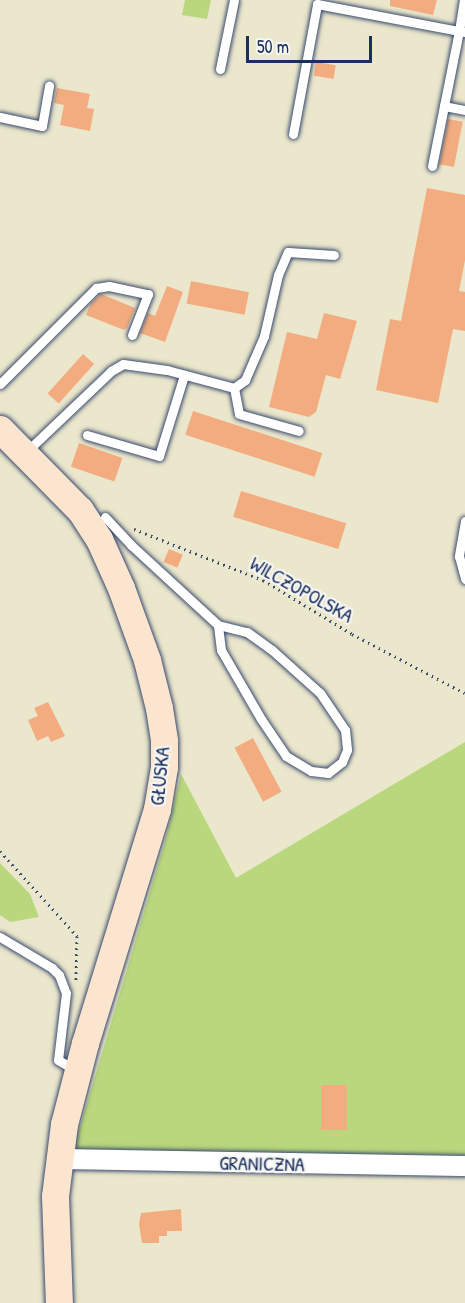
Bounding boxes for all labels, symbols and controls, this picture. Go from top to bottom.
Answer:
scale bar [249,24,375,62]
text: 50 m [257,34,289,59]
street label: WILCZOPOLSKA [246,551,358,627]
street label: GŁUSKA [144,745,174,807]
street label: GRANICZNA [219,1150,305,1176]

